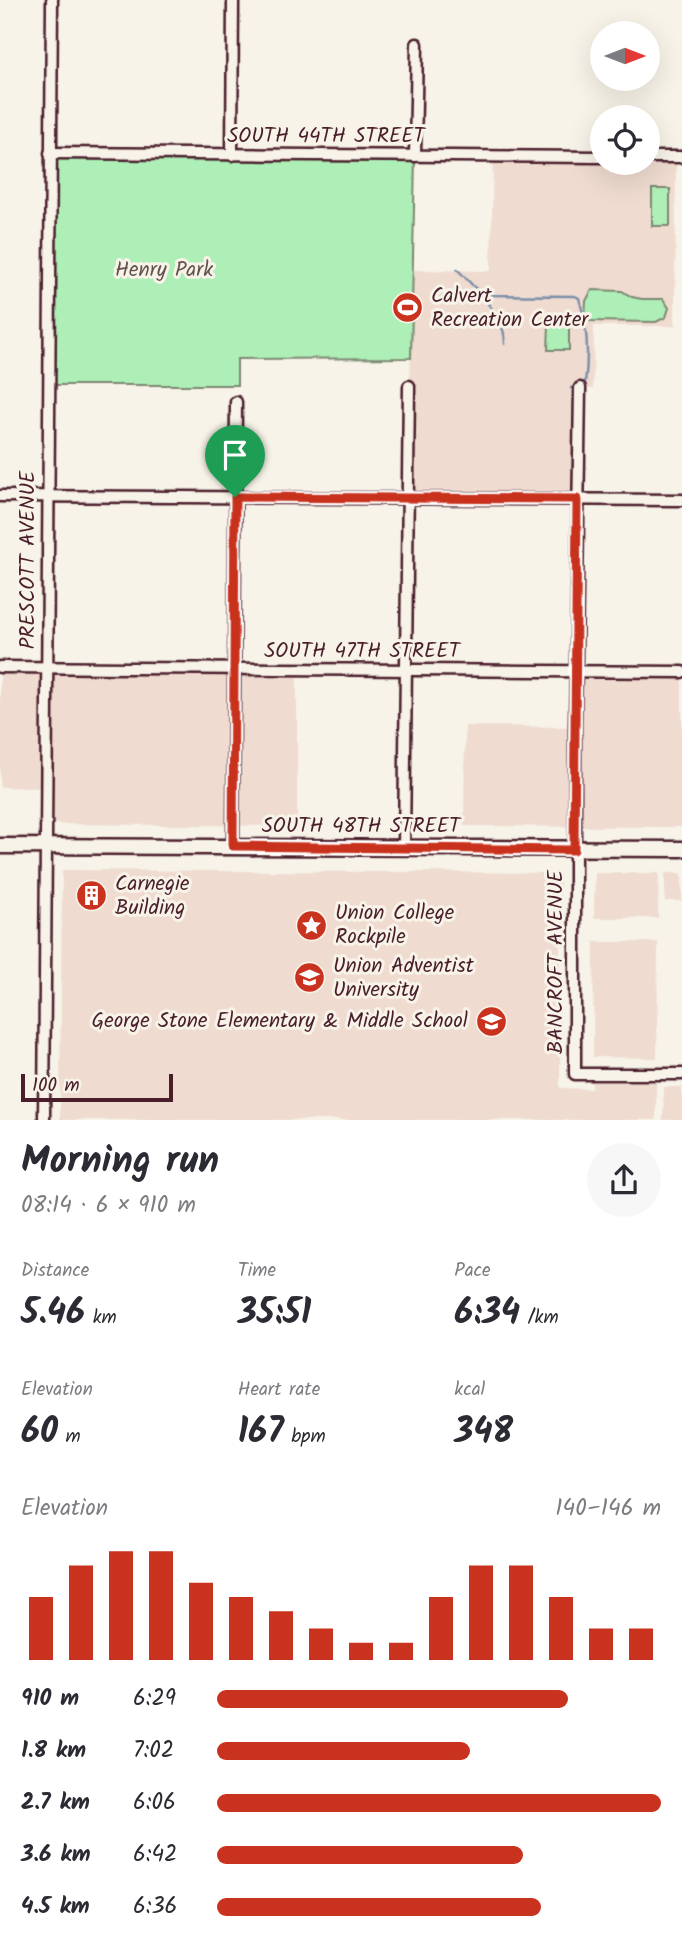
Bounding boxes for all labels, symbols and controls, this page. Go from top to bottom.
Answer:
north arrow [590,21,660,91]
map controls [590,21,660,175]
button: locate [590,105,660,175]
street label: SOUTH 44TH STREET [227,120,427,153]
park label: Henry Park [115,254,213,287]
place label: Calvert Recreation Center [431,280,589,337]
sports icon: Calvert Recreation Center [391,291,425,325]
pin [205,425,265,497]
icon: arrive [216,436,254,474]
street label: PRESCOTT AVENUE [12,470,45,649]
street label: SOUTH 47TH STREET [264,635,462,668]
street label: SOUTH 48TH STREET [262,810,462,843]
place label: Carnegie Building [115,868,190,925]
street label: BANCROFT AVENUE [540,869,573,1054]
building icon: Carnegie Building [75,879,109,913]
place label: Union College Rockpile [335,897,455,954]
place icon: Union College Rockpile [295,908,329,942]
place label: Union Adventist University [333,950,475,1007]
school or university icon: Union Adventist University [293,961,327,995]
school or university icon: George Stone Elementary & Middle School [474,1004,508,1038]
place label: George Stone Elementary & Middle School [91,1005,468,1038]
text: 100 m [32,1071,80,1101]
scale bar [21,1072,173,1103]
text: Morning run [21,1132,219,1192]
button: share [587,1143,661,1217]
text: 08:14 · 6 × 910 m [21,1188,196,1224]
text: Distance [21,1256,89,1286]
text: Time [238,1256,276,1286]
text: Pace [454,1256,491,1286]
text: 5.46 [21,1286,85,1342]
text: 35:51 [238,1286,311,1342]
text: 6:34 [454,1286,520,1342]
text: km [85,1303,117,1333]
text: /km [520,1303,559,1333]
text: Elevation [21,1375,93,1405]
text: Heart rate [238,1375,320,1405]
text: kcal [454,1375,485,1405]
text: 60 [21,1405,58,1461]
text: 167 [238,1405,284,1461]
text: 348 [454,1405,513,1461]
text: m [58,1422,81,1452]
text: bpm [284,1422,326,1452]
text: Elevation [21,1491,108,1527]
text: 140–146 m [555,1491,661,1527]
text: 910 m [21,1681,79,1717]
text: 6:29 [133,1681,176,1717]
text: 1.8 km [21,1733,86,1769]
text: 7:02 [133,1733,174,1769]
text: 2.7 km [21,1785,90,1821]
text: 6:06 [133,1785,176,1821]
text: 3.6 km [21,1837,91,1873]
text: 6:42 [133,1837,177,1873]
text: 4.5 km [21,1889,90,1925]
text: 6:36 [133,1889,177,1925]

